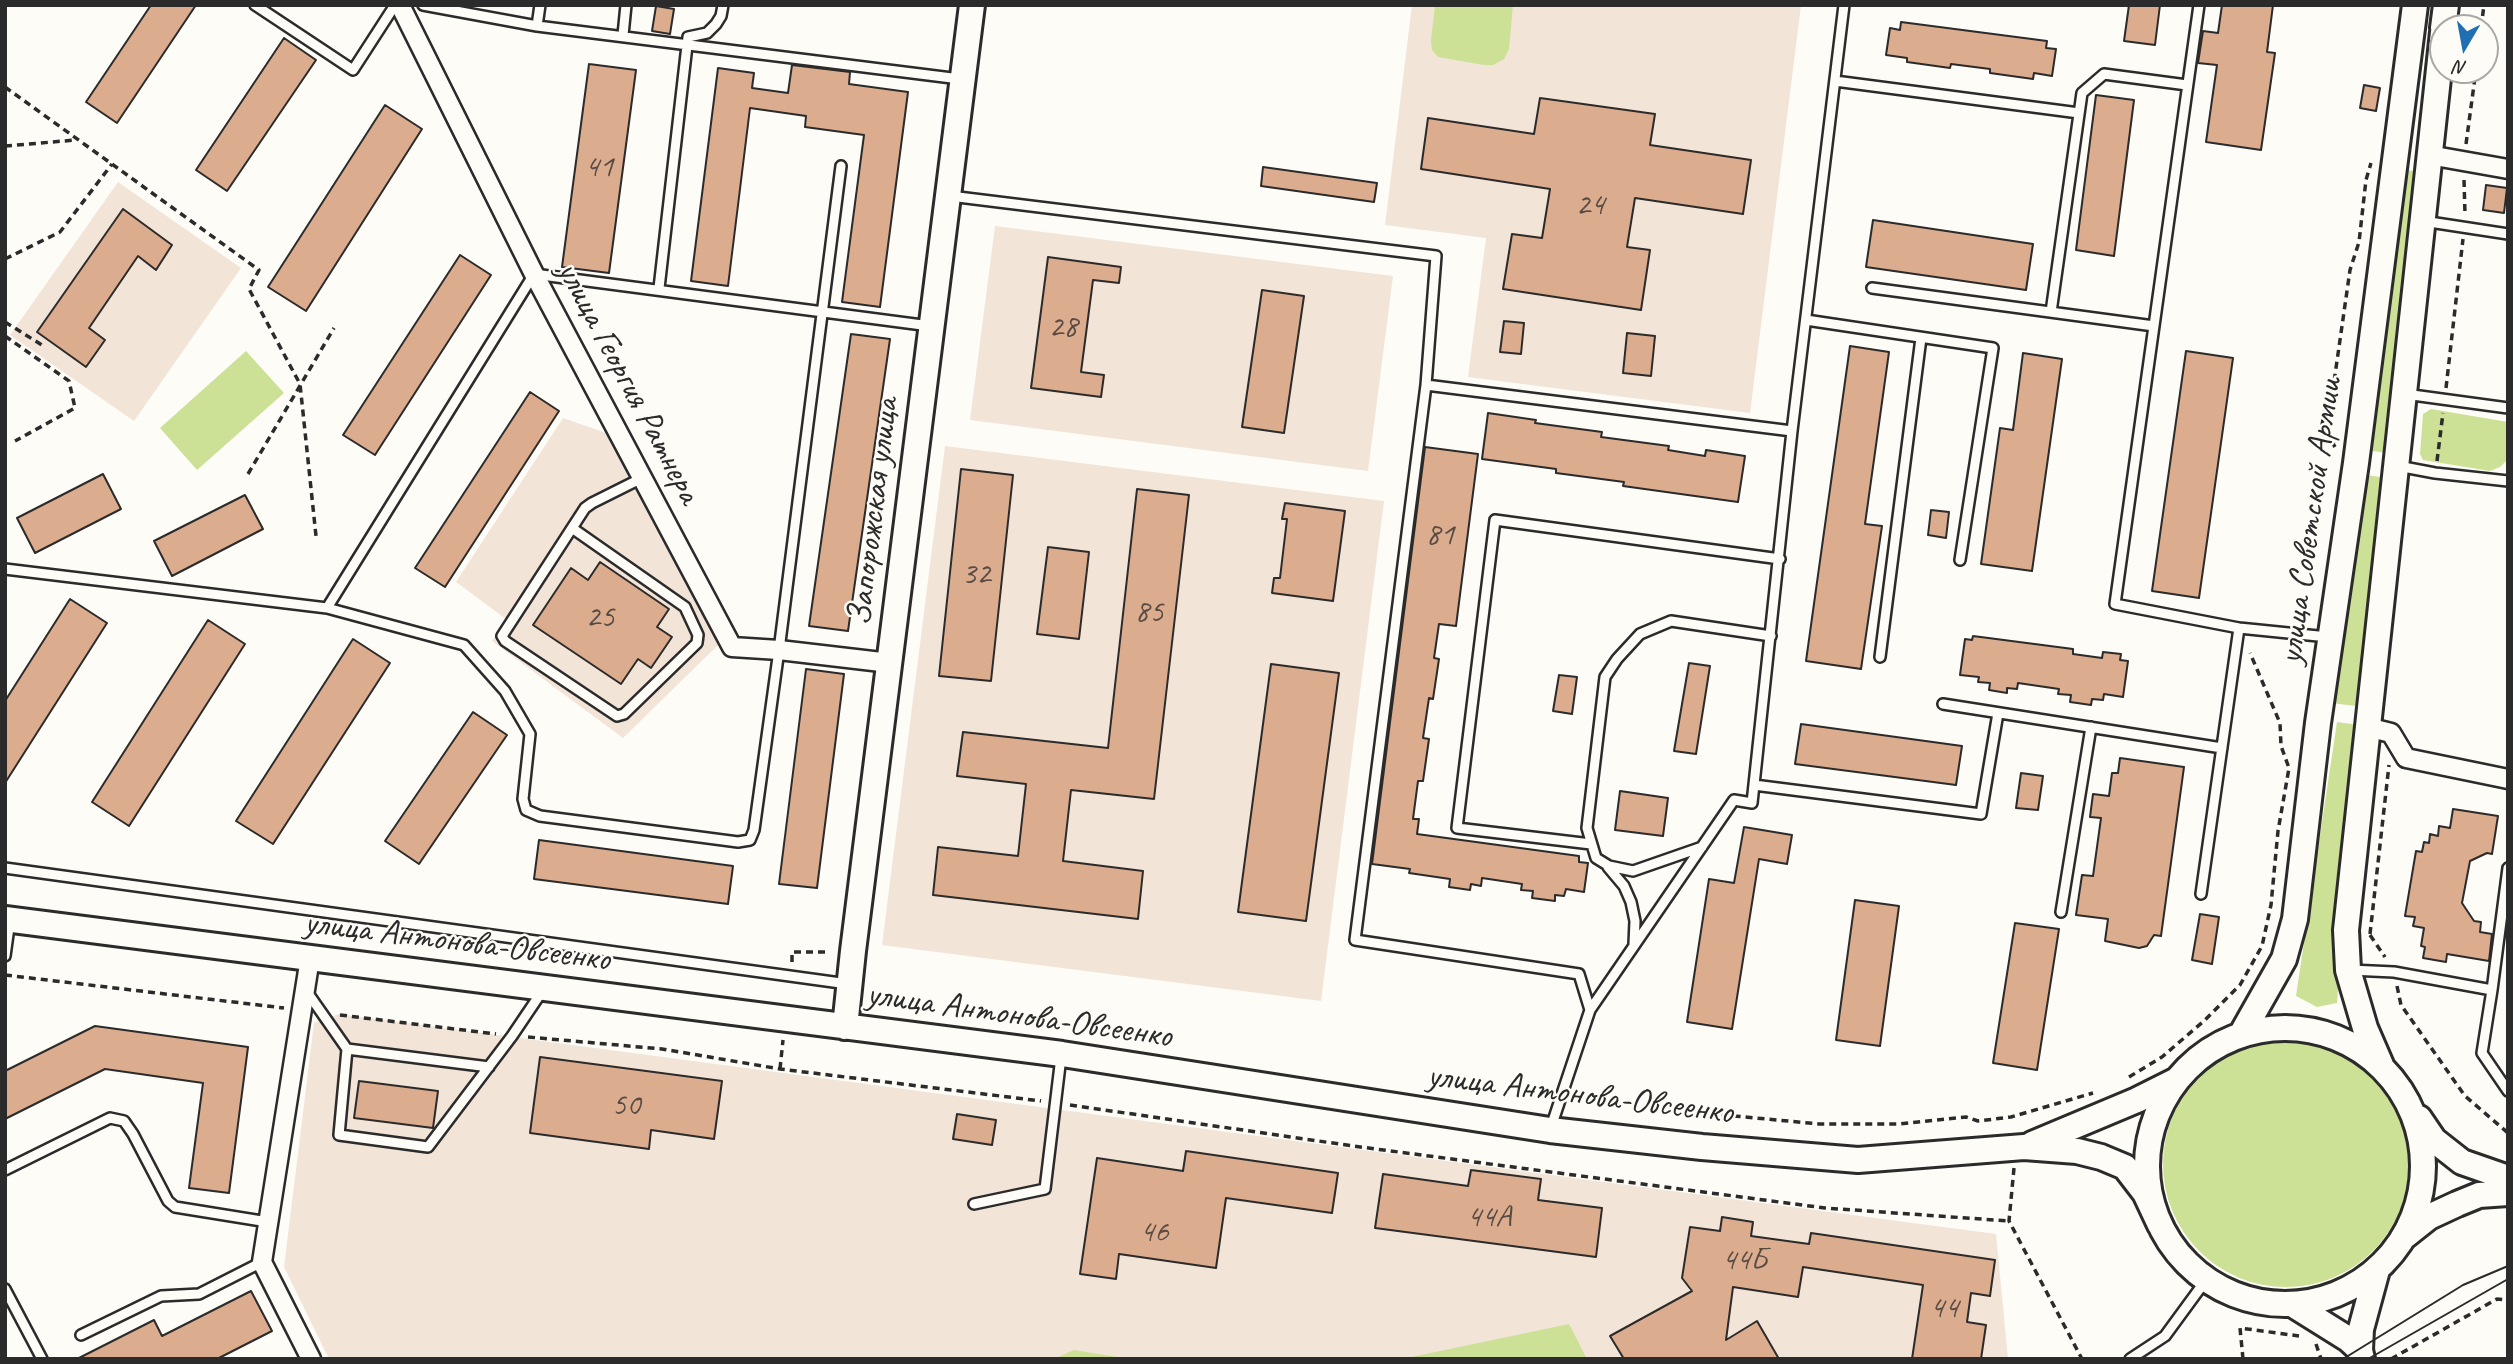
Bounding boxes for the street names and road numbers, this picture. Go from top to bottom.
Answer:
street label: улица Георгия Ратнера [547,255,709,511]
street label: улица Советской Армии [2270,375,2352,667]
street label: Запорожская улица [839,396,909,628]
street label: улица Антонова-Овсеенко [302,902,612,982]
street label: улица Антонова-Овсеенко [864,974,1174,1058]
street label: улица Антонова-Овсеенко [1425,1055,1735,1135]

